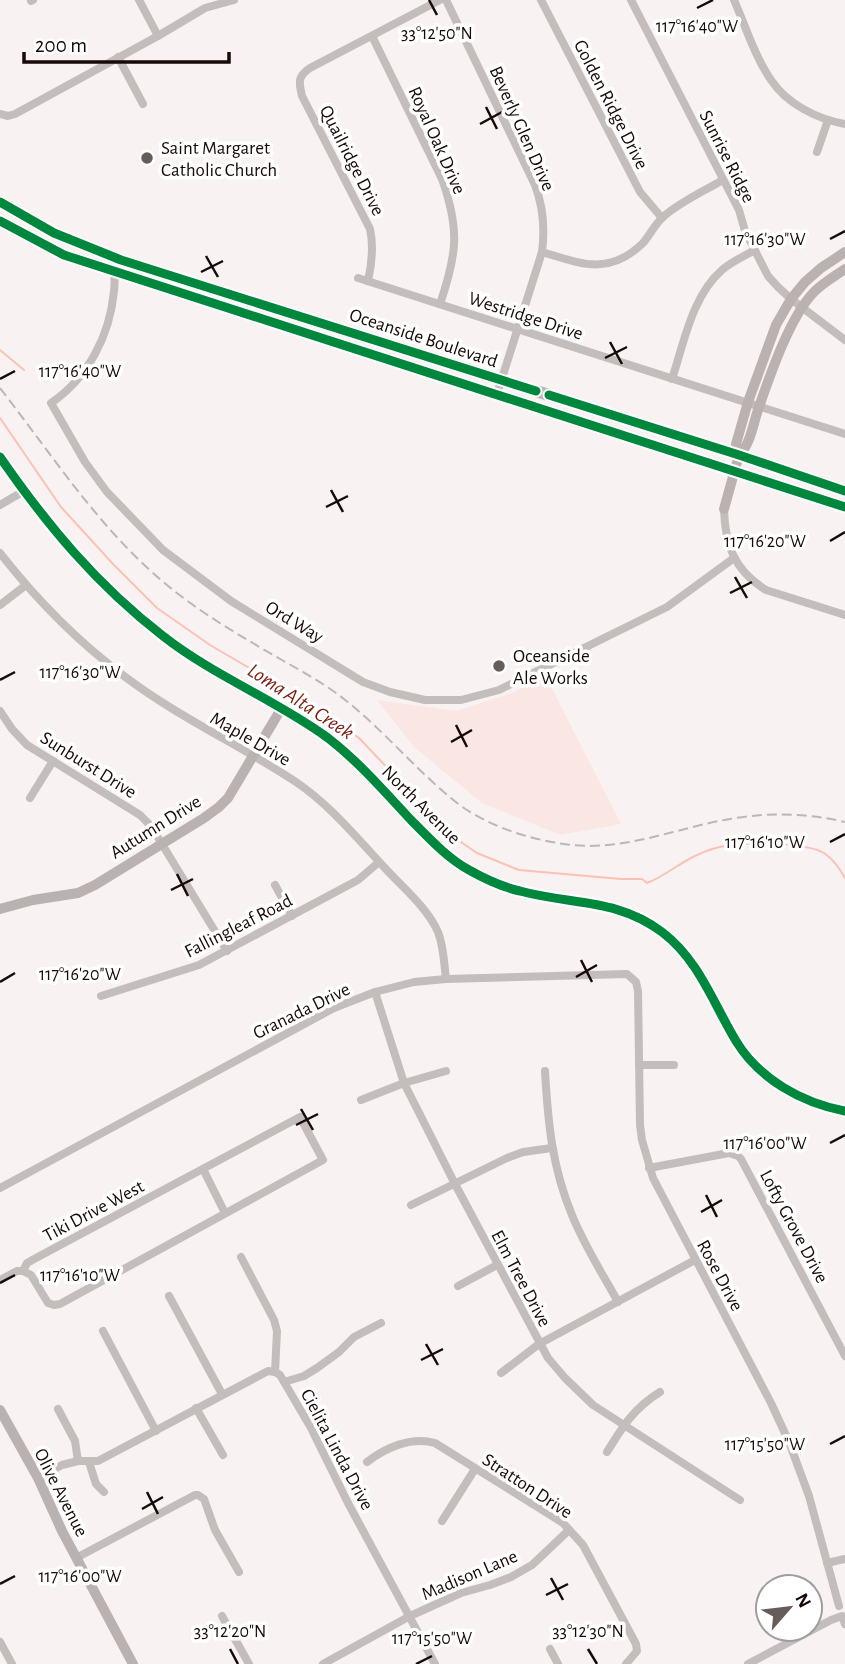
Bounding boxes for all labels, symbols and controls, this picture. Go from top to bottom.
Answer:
text: 117°16'40"W [656,18,738,36]
scale bar [24,21,229,65]
text: 33°12'50"N [401,25,473,43]
text: 200 m [35,35,87,56]
street label: Golden Ridge Drive [570,37,651,172]
street label: Beverly Glen Drive [486,63,558,194]
street label: Royal Oak Drive [404,84,469,197]
street label: Quailridge Drive [316,102,388,219]
street label: Sunrise Ridge [695,107,758,206]
place label: Saint Margaret Catholic Church [161,139,277,180]
marker: Saint Margaret Catholic Church [139,150,155,166]
text: 117°16'30"W [724,231,806,249]
street label: Westridge Drive [466,289,585,344]
street label: Oceanside Boulevard [347,305,500,371]
text: 117°16'40"W [39,363,121,381]
text: 117°16'20"W [724,533,806,551]
street label: Ord Way [262,598,326,647]
place label: Oceanside Ale Works [513,647,590,688]
marker: Oceanside Ale Works [491,658,507,674]
water label: Loma Alta Creek [244,659,358,744]
text: 117°16'30"W [39,664,121,682]
street label: Maple Drive [207,709,294,770]
street label: Sunburst Drive [37,728,140,802]
street label: North Avenue [378,762,464,848]
street label: Autumn Drive [107,792,205,863]
text: 117°16'10"W [725,834,805,852]
street label: Fallingleaf Road [182,891,296,962]
text: 117°16'20"W [39,966,121,984]
street label: Granada Drive [250,980,353,1043]
text: 117°16'00"W [723,1135,807,1153]
street label: Lofty Grove Drive [756,1167,831,1286]
street label: Tiki Drive West [40,1177,147,1246]
street label: Elm Tree Drive [487,1227,554,1330]
street label: Rose Drive [693,1237,746,1314]
text: 117°16'10"W [40,1267,120,1285]
street label: Cielita Linda Drive [297,1386,377,1513]
text: 117°15'50"W [725,1436,805,1454]
street label: Olive Avenue [30,1445,91,1540]
street label: Stratton Drive [479,1450,576,1522]
street label: Madison Lane [419,1547,520,1604]
text: 117°16'00"W [38,1568,122,1586]
north arrow [754,1573,824,1643]
text: N [791,1590,814,1611]
text: 33°12'20"N [194,1623,266,1641]
text: 33°12'30"N [552,1623,624,1641]
text: 117°15'50"W [392,1630,472,1648]

